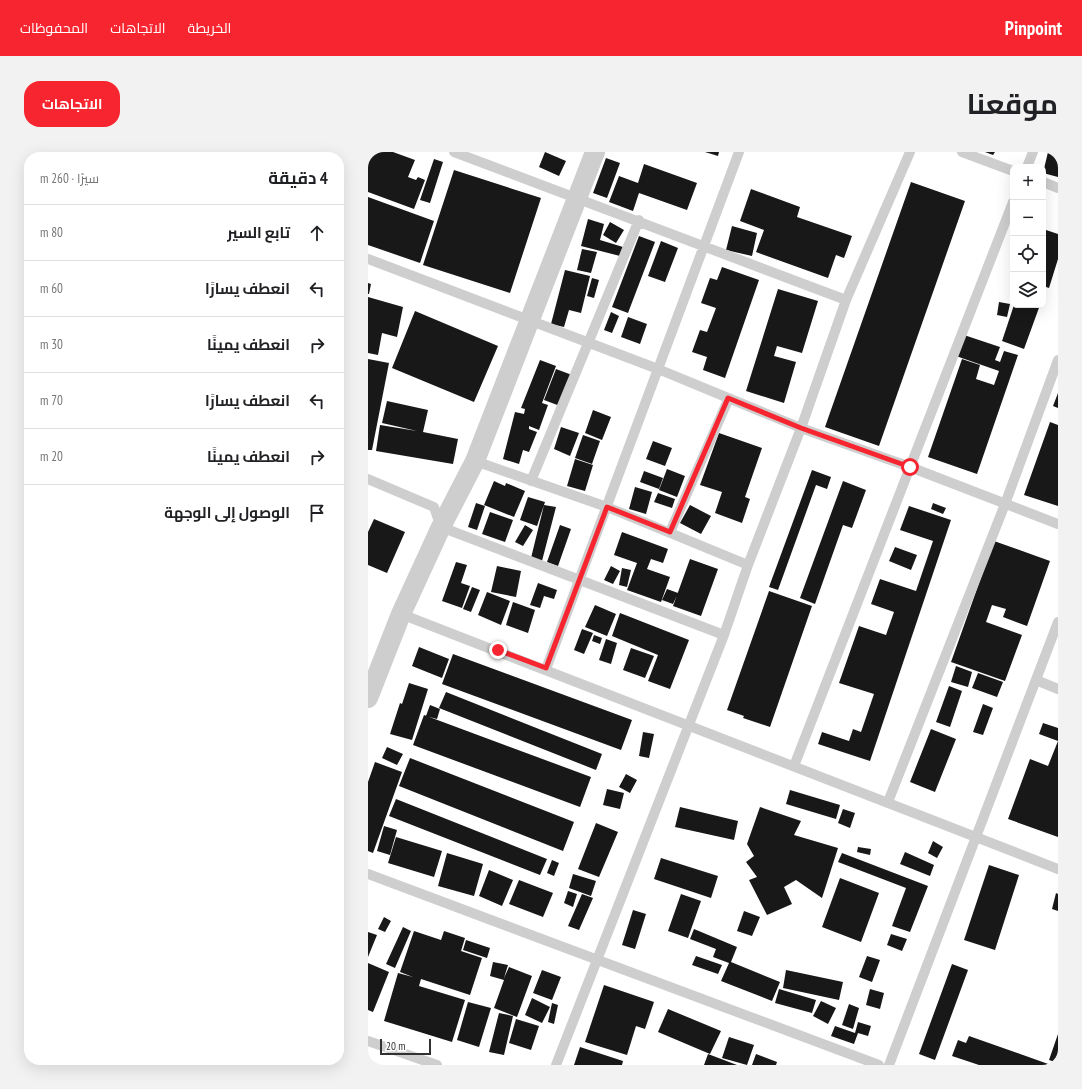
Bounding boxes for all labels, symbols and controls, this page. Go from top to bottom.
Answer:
text: Pinpoint [1005,16,1062,40]
text: المحفوظات [20,19,88,37]
text: الاتجاهات [110,19,166,37]
text: الخريطة [188,19,231,37]
button: الاتجاهات [24,81,120,127]
text: موقعنا [967,85,1058,122]
map controls [1010,164,1046,308]
button: + [1010,164,1046,200]
text: 4 دقيقة [268,167,328,189]
text: سيرًا · 260 m [40,170,99,187]
button: − [1010,200,1046,236]
icon: ahead [306,222,328,244]
text: تابع السير [227,223,290,242]
text: 80 m [40,224,63,241]
button: locate [1010,236,1046,272]
button: layers [1010,272,1046,308]
icon: left [306,278,328,300]
text: انعطف يسارًا [205,279,290,298]
text: 60 m [40,280,63,297]
icon: right [306,334,328,356]
text: انعطف يمينًا [207,335,290,354]
text: 30 m [40,336,63,353]
icon: left [306,390,328,412]
text: انعطف يسارًا [205,391,290,410]
text: 70 m [40,392,63,409]
icon: right [306,446,328,468]
text: انعطف يمينًا [207,447,290,466]
text: 20 m [40,448,63,465]
route start [901,458,919,476]
icon: arrive [306,502,328,524]
text: الوصول إلى الوجهة [164,503,290,522]
route end [489,641,507,659]
scale bar [380,1037,431,1056]
text: 20 m [386,1039,405,1053]

